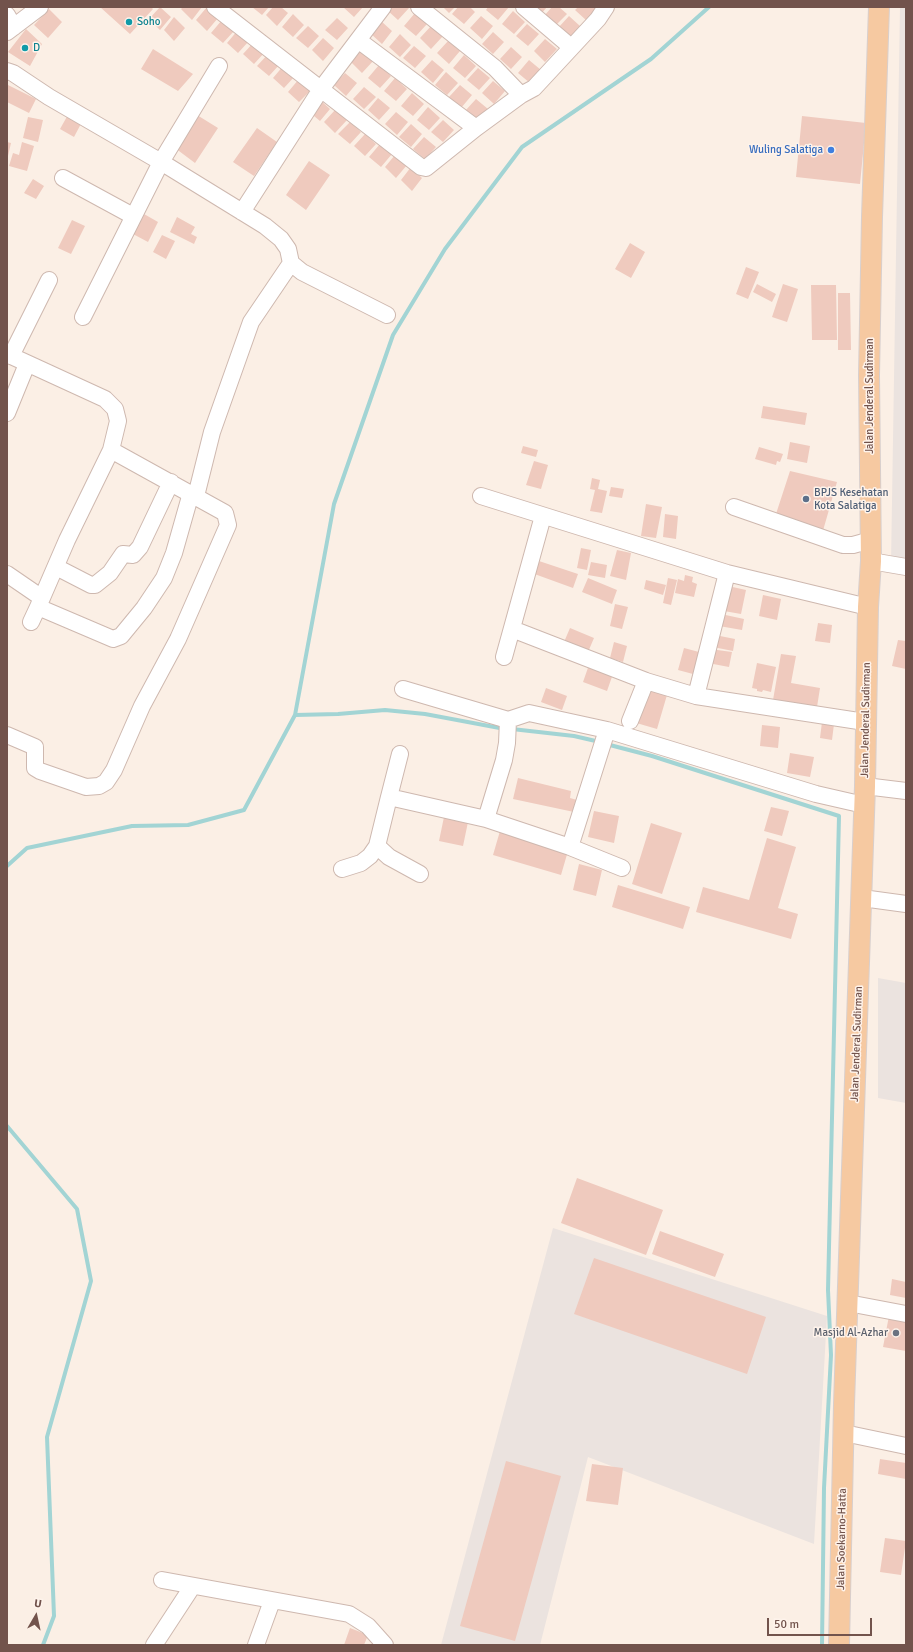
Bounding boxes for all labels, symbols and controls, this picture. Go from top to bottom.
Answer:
place label: Soho [137,15,161,29]
marker: Soho [124,17,134,27]
place label: D [33,41,40,55]
marker: D [20,43,30,53]
place label: Wuling Salatiga [749,143,823,157]
marker: Wuling Salatiga [826,145,836,155]
street label: Jalan Jenderal Sudirman [863,338,877,454]
place label: BPJS Kesehatan Kota Salatiga [814,486,888,512]
marker: BPJS Kesehatan Kota Salatiga [801,494,811,504]
street label: Jalan Jenderal Sudirman [858,662,874,778]
street label: Jalan Jenderal Sudirman [848,986,866,1102]
place label: Masjid Al-Azhar [814,1326,888,1340]
marker: Masjid Al-Azhar [891,1328,901,1338]
street label: Jalan Soekarno-Hatta [835,1488,849,1590]
north arrow [16,1596,56,1636]
text: U [33,1597,43,1611]
scale bar [769,1610,874,1636]
text: 50 m [774,1617,799,1632]

